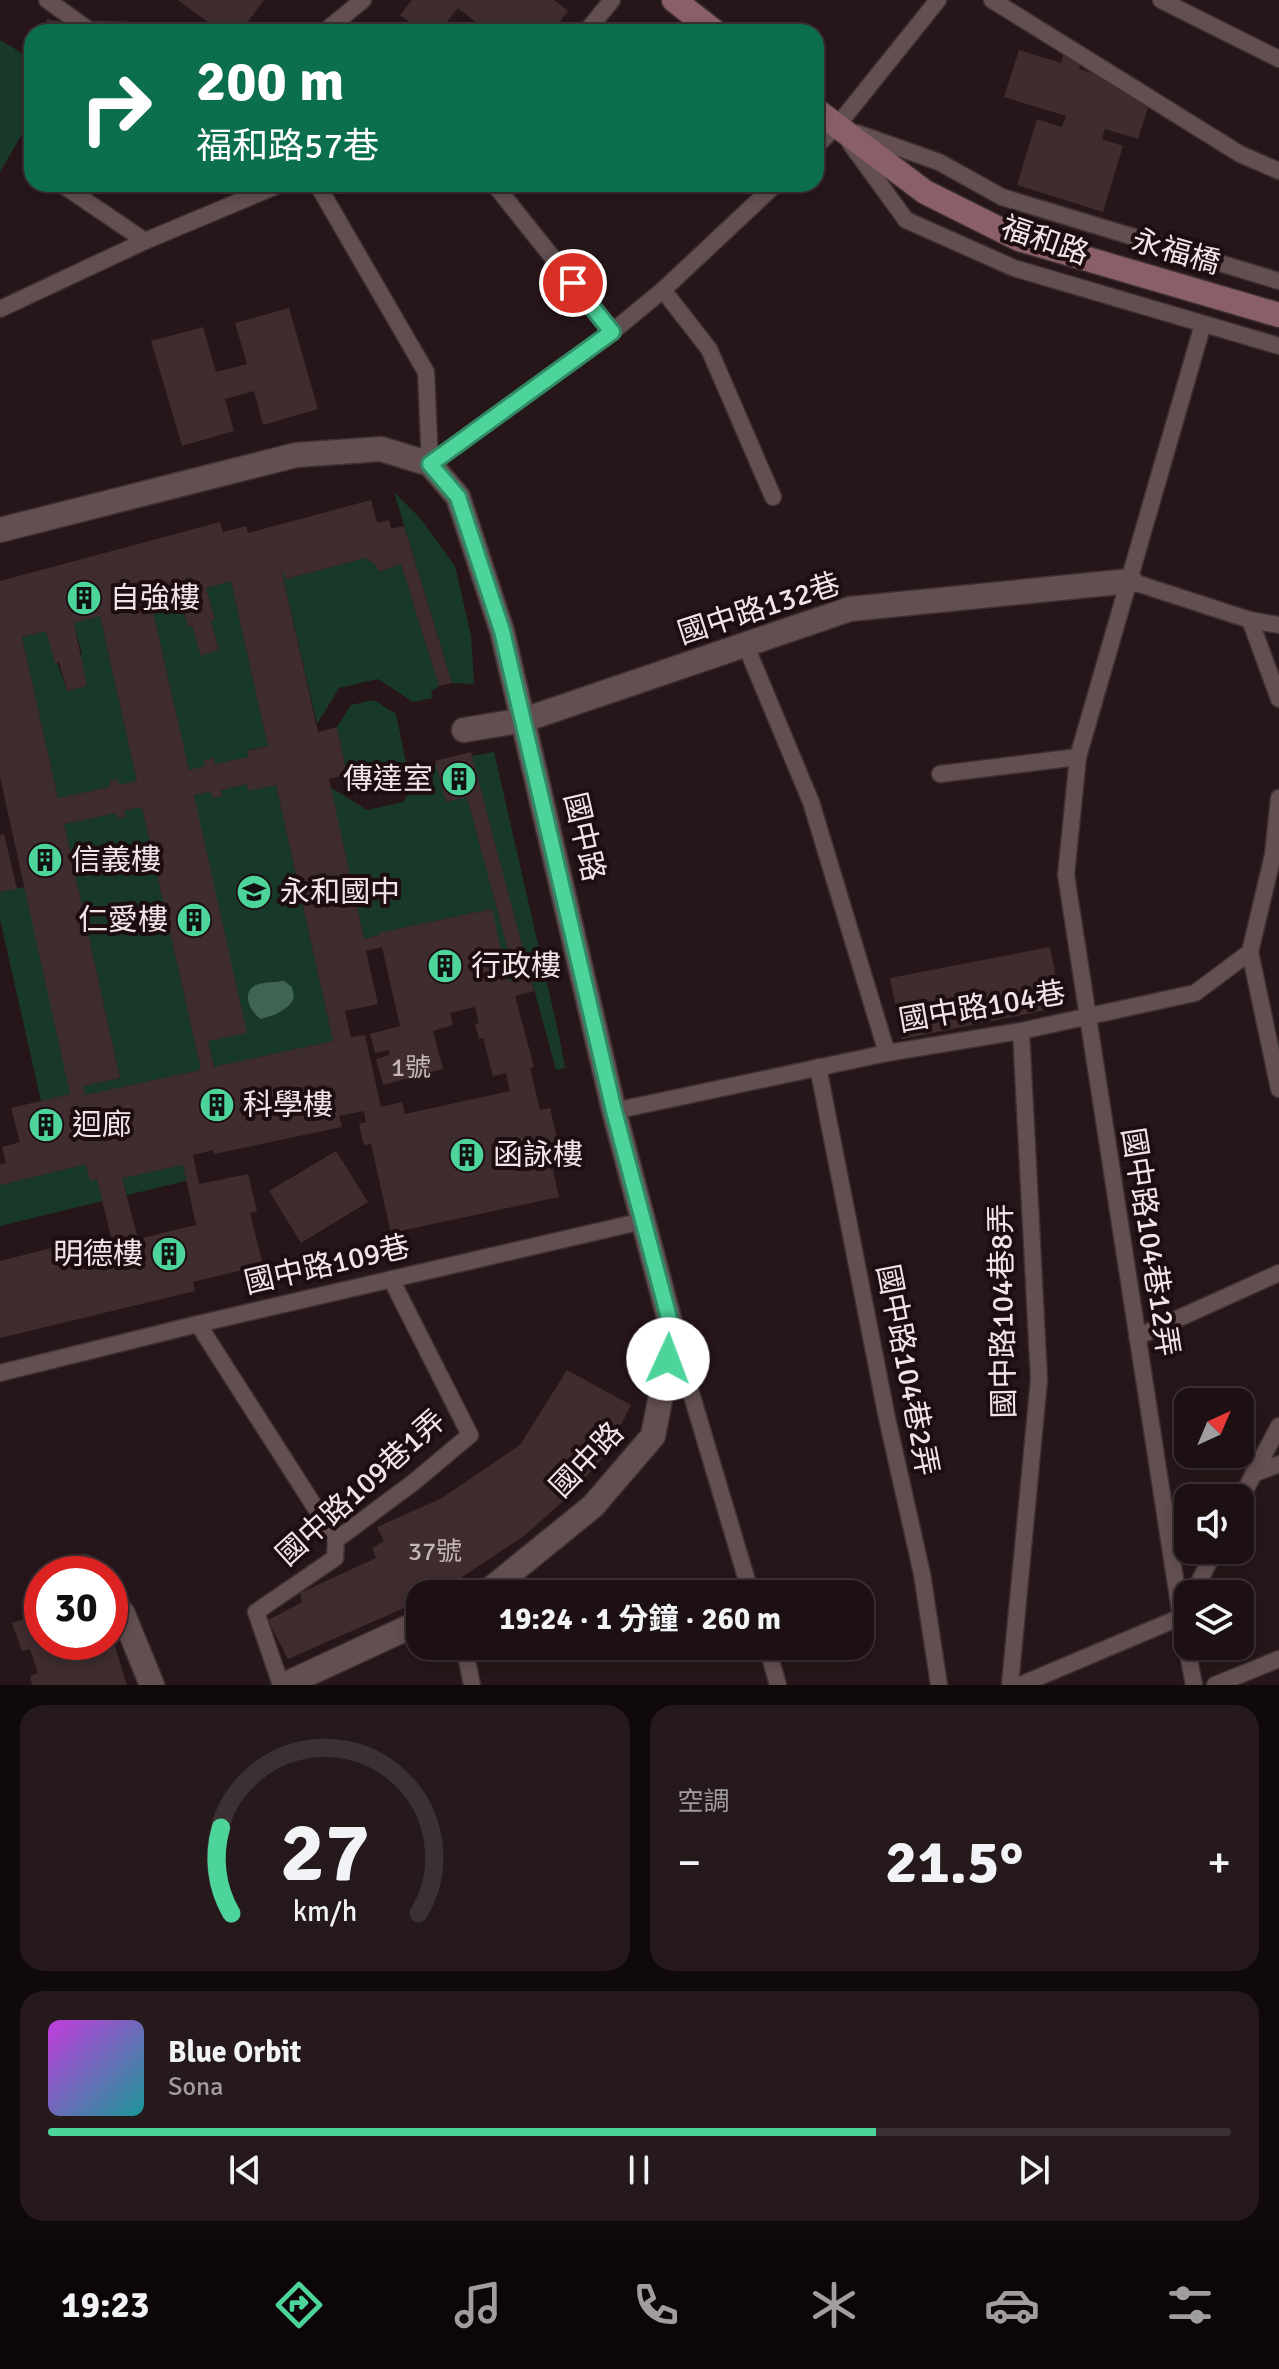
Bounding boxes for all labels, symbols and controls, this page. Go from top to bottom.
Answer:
text: 200 m [196,47,344,116]
icon: right [64,56,168,160]
text: 福和路57巷 [196,124,379,169]
street label: 福和路 [996,209,1094,273]
street label: 永福橋 [1128,222,1224,282]
pin [539,249,607,317]
icon: arrive [551,261,595,305]
street label: 國中路132巷 [673,565,845,653]
building icon: 自強樓 [65,579,103,617]
place label: 自強樓 [110,580,200,617]
building icon: 傳達室 [440,760,478,798]
place label: 傳達室 [343,761,433,798]
street label: 國中路 [556,789,612,885]
building icon: 信義樓 [26,841,64,879]
place label: 信義樓 [71,842,161,879]
school or university icon: 永和國中 [235,873,273,911]
place label: 永和國中 [280,874,400,911]
building icon: 仁愛樓 [175,901,213,939]
place label: 仁愛樓 [78,902,168,939]
building icon: 行政樓 [426,947,464,985]
place label: 行政樓 [471,948,561,985]
street label: 國中路104巷 [896,974,1068,1040]
house number: 1號 [391,1052,431,1084]
building icon: 科學樓 [198,1086,236,1124]
place label: 科學樓 [243,1087,333,1124]
building icon: 迴廊 [27,1106,65,1144]
place label: 迴廊 [72,1107,132,1144]
street label: 國中路104巷12弄 [1114,1125,1186,1359]
building icon: 函詠樓 [448,1136,486,1174]
place label: 函詠樓 [493,1137,583,1174]
street label: 國中路104巷8弄 [983,1203,1023,1419]
street label: 國中路109巷 [241,1228,413,1302]
building icon: 明德樓 [150,1235,188,1273]
place label: 明德樓 [53,1236,143,1273]
street label: 國中路104巷2弄 [868,1261,946,1479]
position arrow [626,1317,710,1401]
north arrow [1174,1388,1254,1468]
map controls [1174,1388,1254,1660]
street label: 國中路109巷1弄 [269,1402,453,1574]
street label: 國中路 [542,1415,632,1505]
button: sound [1174,1484,1254,1564]
house number: 37號 [408,1536,462,1568]
speed limit sign: 30 [24,1556,128,1660]
button: layers [1174,1580,1254,1660]
text: 19:24 · 1 分鐘 · 260 m [499,1601,781,1638]
text: 空調 [678,1786,730,1818]
text: 27 [280,1802,370,1904]
text: 21.5° [885,1826,1023,1900]
text: − [678,1836,701,1890]
text: + [1207,1836,1231,1890]
text: km/h [292,1894,357,1929]
text: Blue Orbit [168,2034,301,2071]
text: Sona [168,2071,223,2103]
icon: previous [223,2148,267,2192]
icon: pause [617,2148,661,2192]
icon: next [1012,2148,1056,2192]
icon: directions [271,2277,327,2333]
icon: music [450,2277,506,2333]
icon: phone [628,2277,684,2333]
icon: climate [806,2277,862,2333]
icon: car [984,2277,1040,2333]
icon: filters [1162,2277,1218,2333]
text: 19:23 [61,2283,149,2328]

